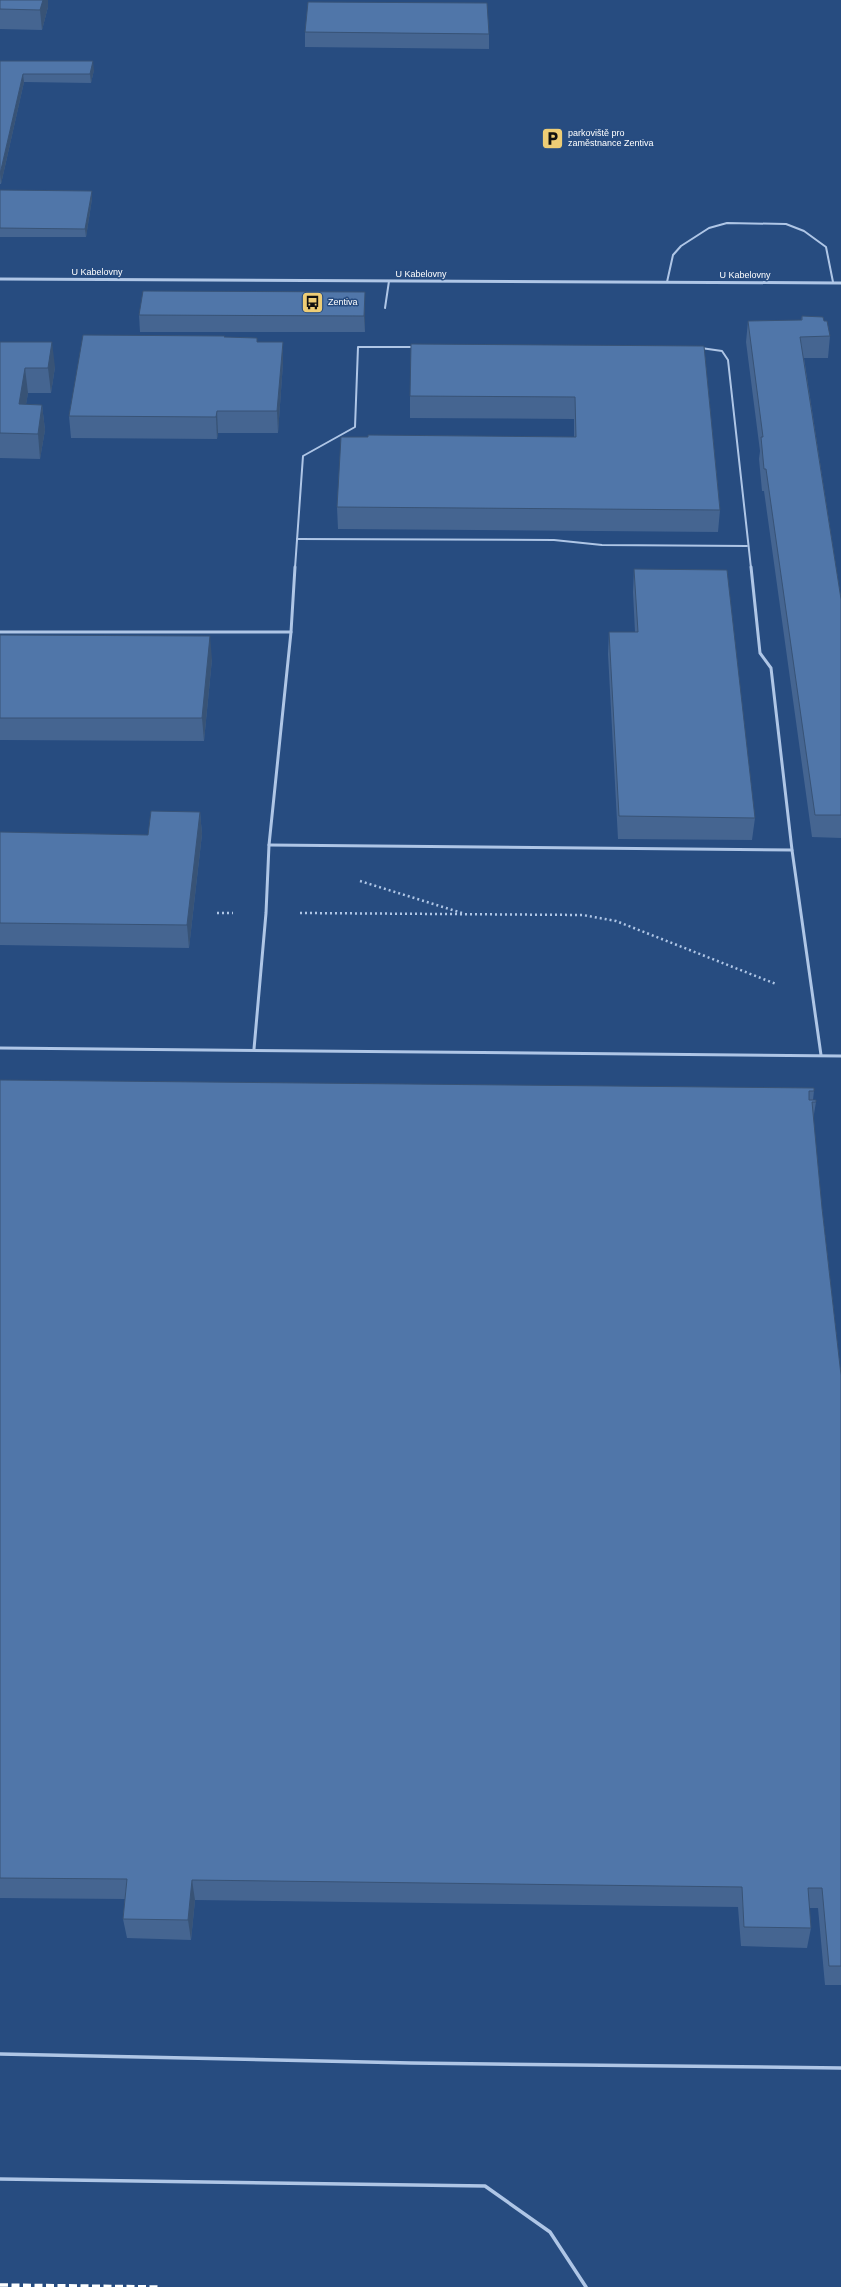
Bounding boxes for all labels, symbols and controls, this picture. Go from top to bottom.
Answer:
parking icon: parkoviště pro zaměstnance Zentiva [539,125,565,151]
place label: parkoviště pro zaměstnance Zentiva [568,128,654,148]
street label: U Kabelovny [71,267,123,277]
street label: U Kabelovny [395,269,447,279]
street label: U Kabelovny [719,270,771,280]
bus stop icon: Zentiva [299,289,325,315]
place label: Zentiva [328,297,358,307]

